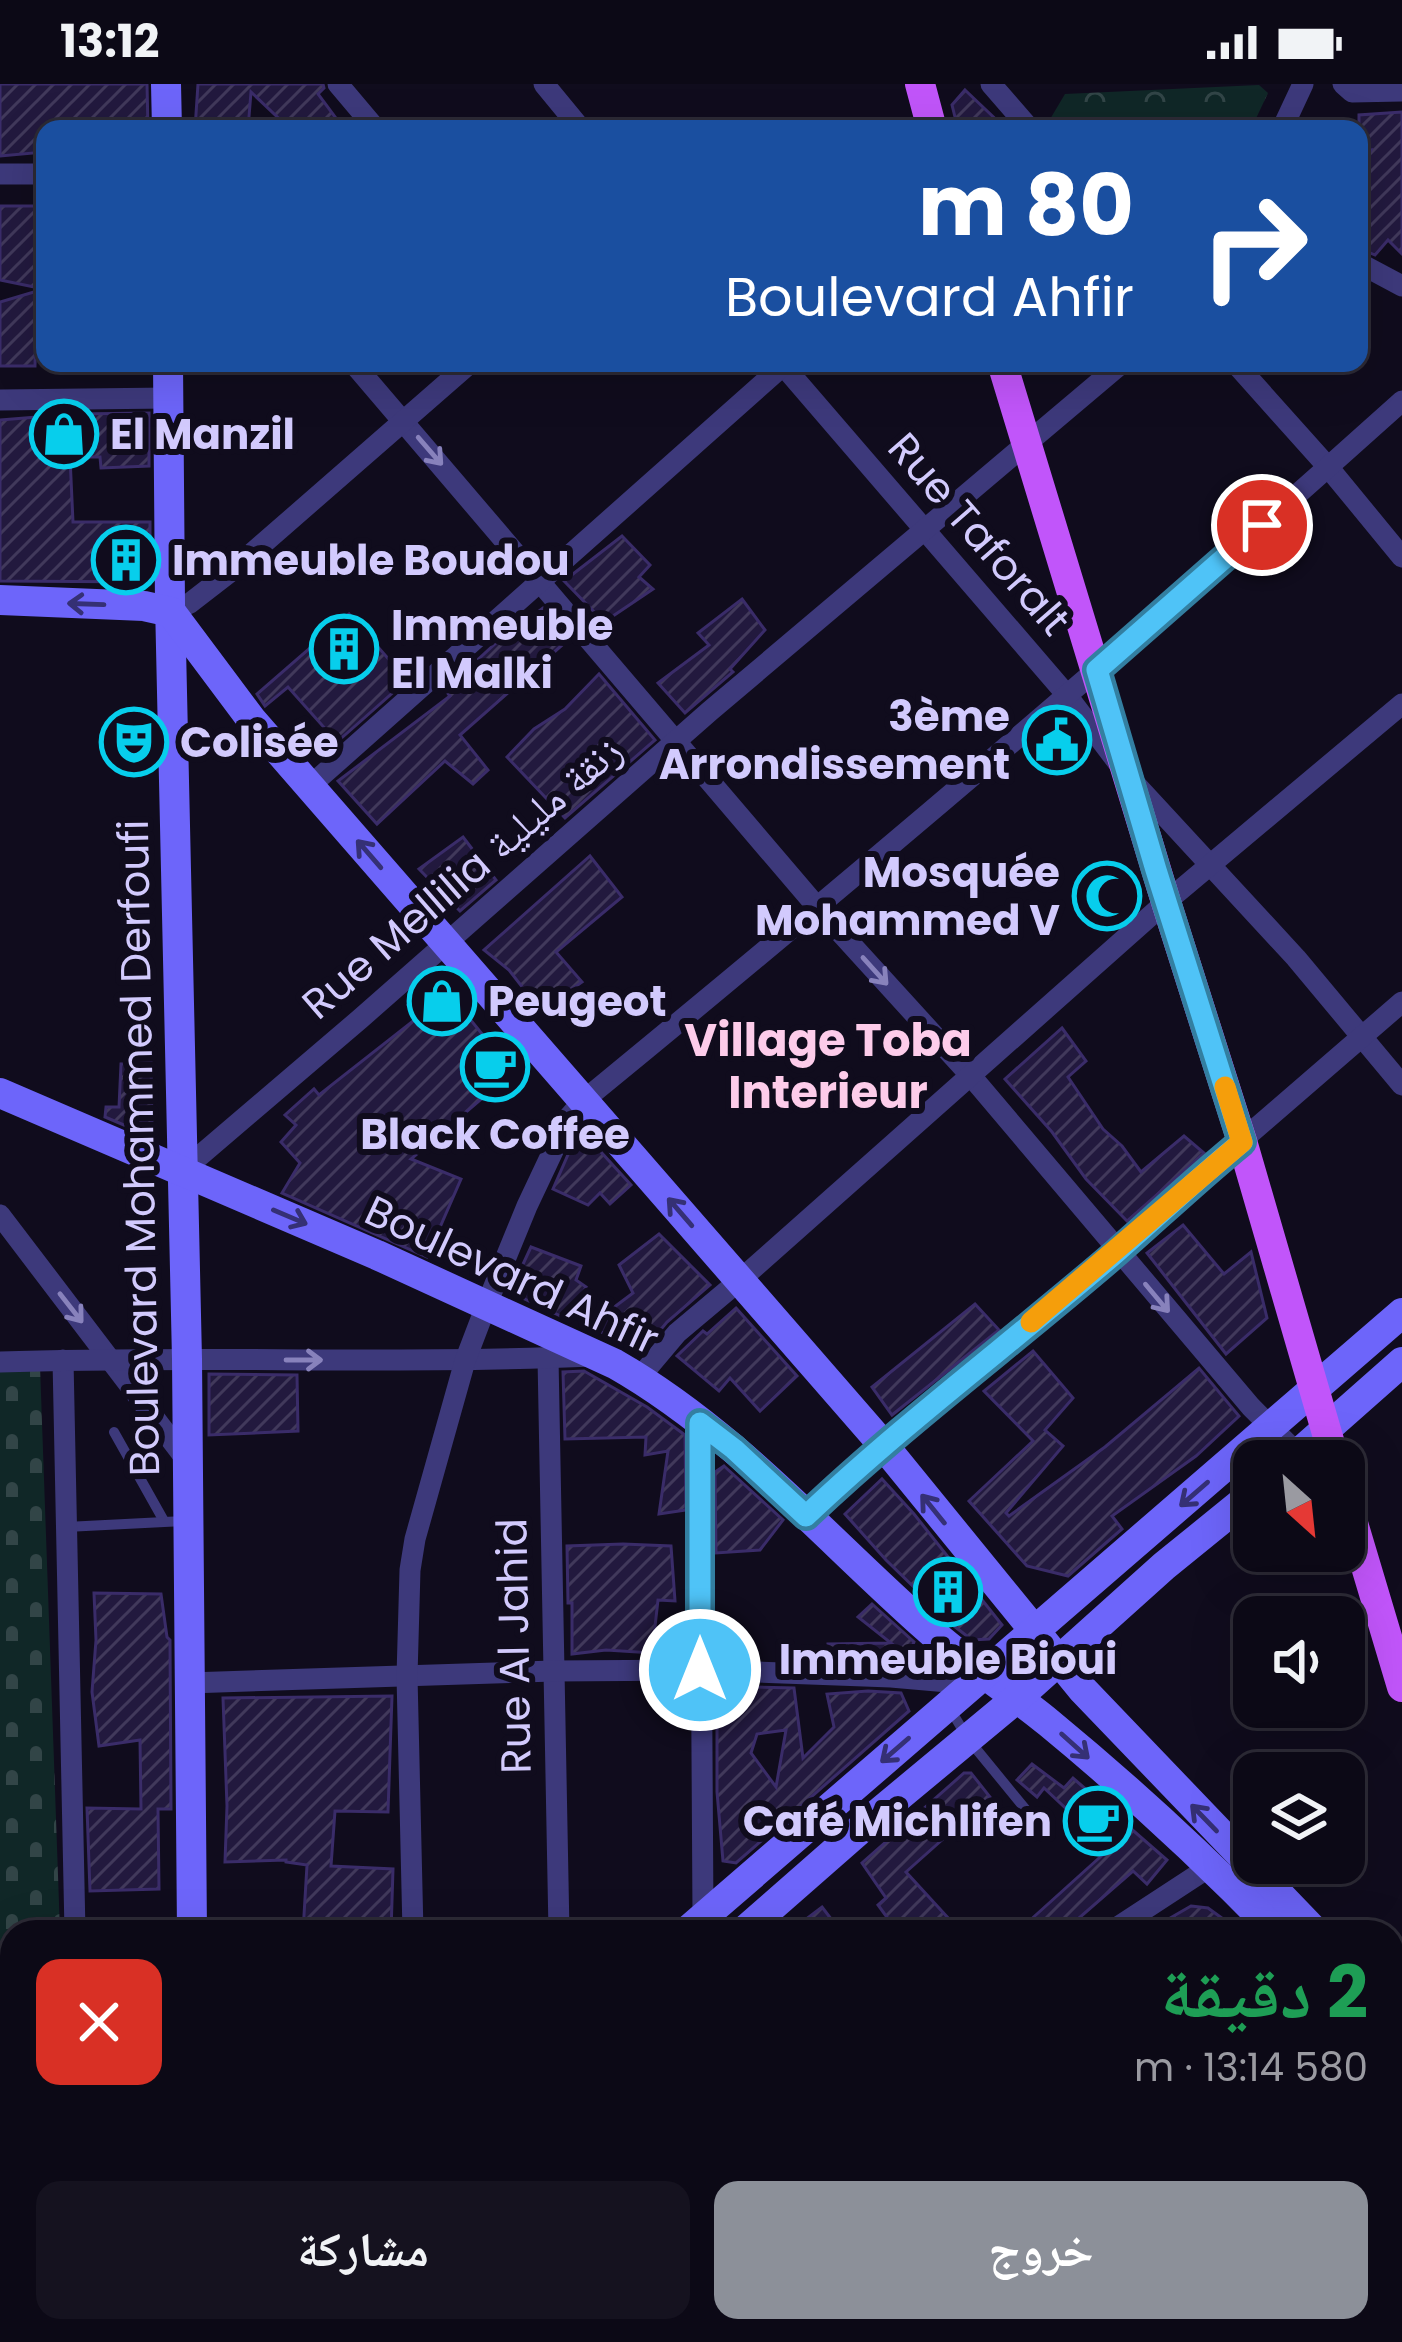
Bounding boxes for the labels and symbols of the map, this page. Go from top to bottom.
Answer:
shop icon: El Manzil [29,399,99,469]
place label: El Manzil [110,405,295,464]
street label: Rue Taforalt [874,420,1084,648]
one-way arrow [416,436,443,466]
pin [1211,474,1313,576]
building icon: Immeuble Boudou [91,525,161,595]
place label: Immeuble Boudou [172,531,570,590]
one-way arrow [67,592,106,615]
place label: Immeuble El Malki [391,596,613,703]
building icon: Immeuble El Malki [309,614,379,684]
place label: 3ème Arrondissement [659,687,1010,794]
public building icon: 3ème Arrondissement [1022,705,1092,775]
theatre icon: Colisée [99,707,169,777]
place label: Colisée [180,713,339,772]
street label: Rue Mellilia زنقة مليلية [289,721,635,1033]
street label: Boulevard Mohammed Derfoufi [104,819,174,1477]
one-way arrow [356,839,384,870]
place label: Mosquée Mohammed V [755,843,1060,950]
mosque icon: Mosquée Mohammed V [1072,861,1142,931]
one-way arrow [861,955,888,985]
shop icon: Peugeot [407,966,477,1036]
place label: Peugeot [488,972,667,1031]
district label: Village Toba Interieur [684,1009,972,1124]
cafe icon: Black Coffee [460,1032,530,1102]
place label: Black Coffee [360,1105,630,1164]
street label: Boulevard Ahfir [355,1181,669,1369]
one-way arrow [666,1198,694,1228]
one-way arrow [271,1208,308,1229]
one-way arrow [1143,1282,1171,1313]
one-way arrow [57,1291,84,1323]
one-way arrow [284,1349,323,1371]
north arrow [1233,1440,1365,1572]
one-way arrow [1179,1480,1210,1507]
one-way arrow [920,1493,947,1525]
street label: Rue Al Jahid [482,1518,546,1774]
building icon: Immeuble Bioui [913,1557,983,1627]
position arrow [637,1607,763,1733]
place label: Immeuble Bioui [779,1630,1117,1689]
one-way arrow [1059,1732,1090,1759]
one-way arrow [880,1736,910,1763]
cafe icon: Café Michlifen [1063,1786,1133,1856]
place label: Café Michlifen [743,1792,1052,1851]
one-way arrow [1190,1804,1218,1833]

